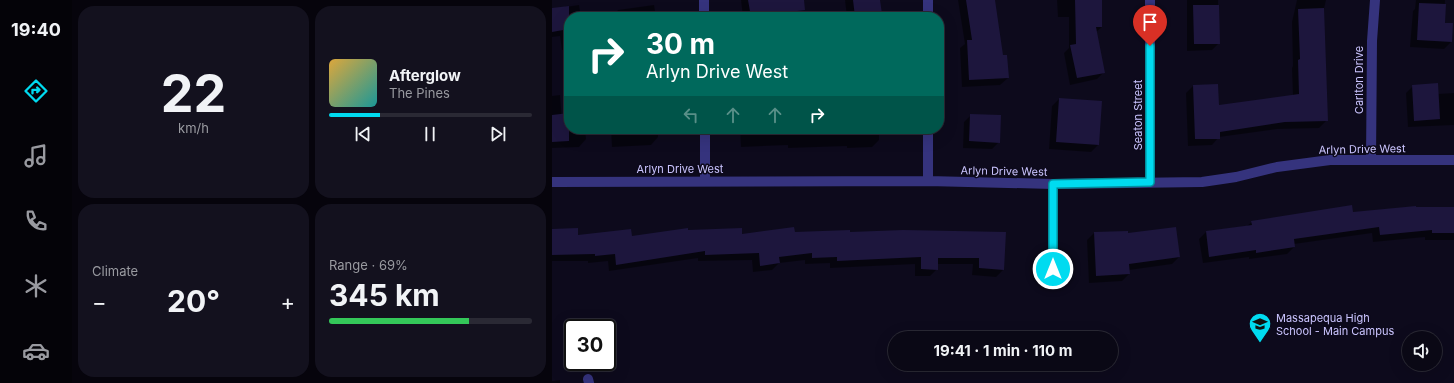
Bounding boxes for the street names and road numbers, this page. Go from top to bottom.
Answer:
street label: Carlton Drive [1352,46,1366,114]
street label: Seaton Street [1131,79,1145,150]
street label: Arlyn Drive West [1318,141,1406,157]
street label: Arlyn Drive West [637,162,724,176]
street label: Arlyn Drive West [960,163,1048,179]

